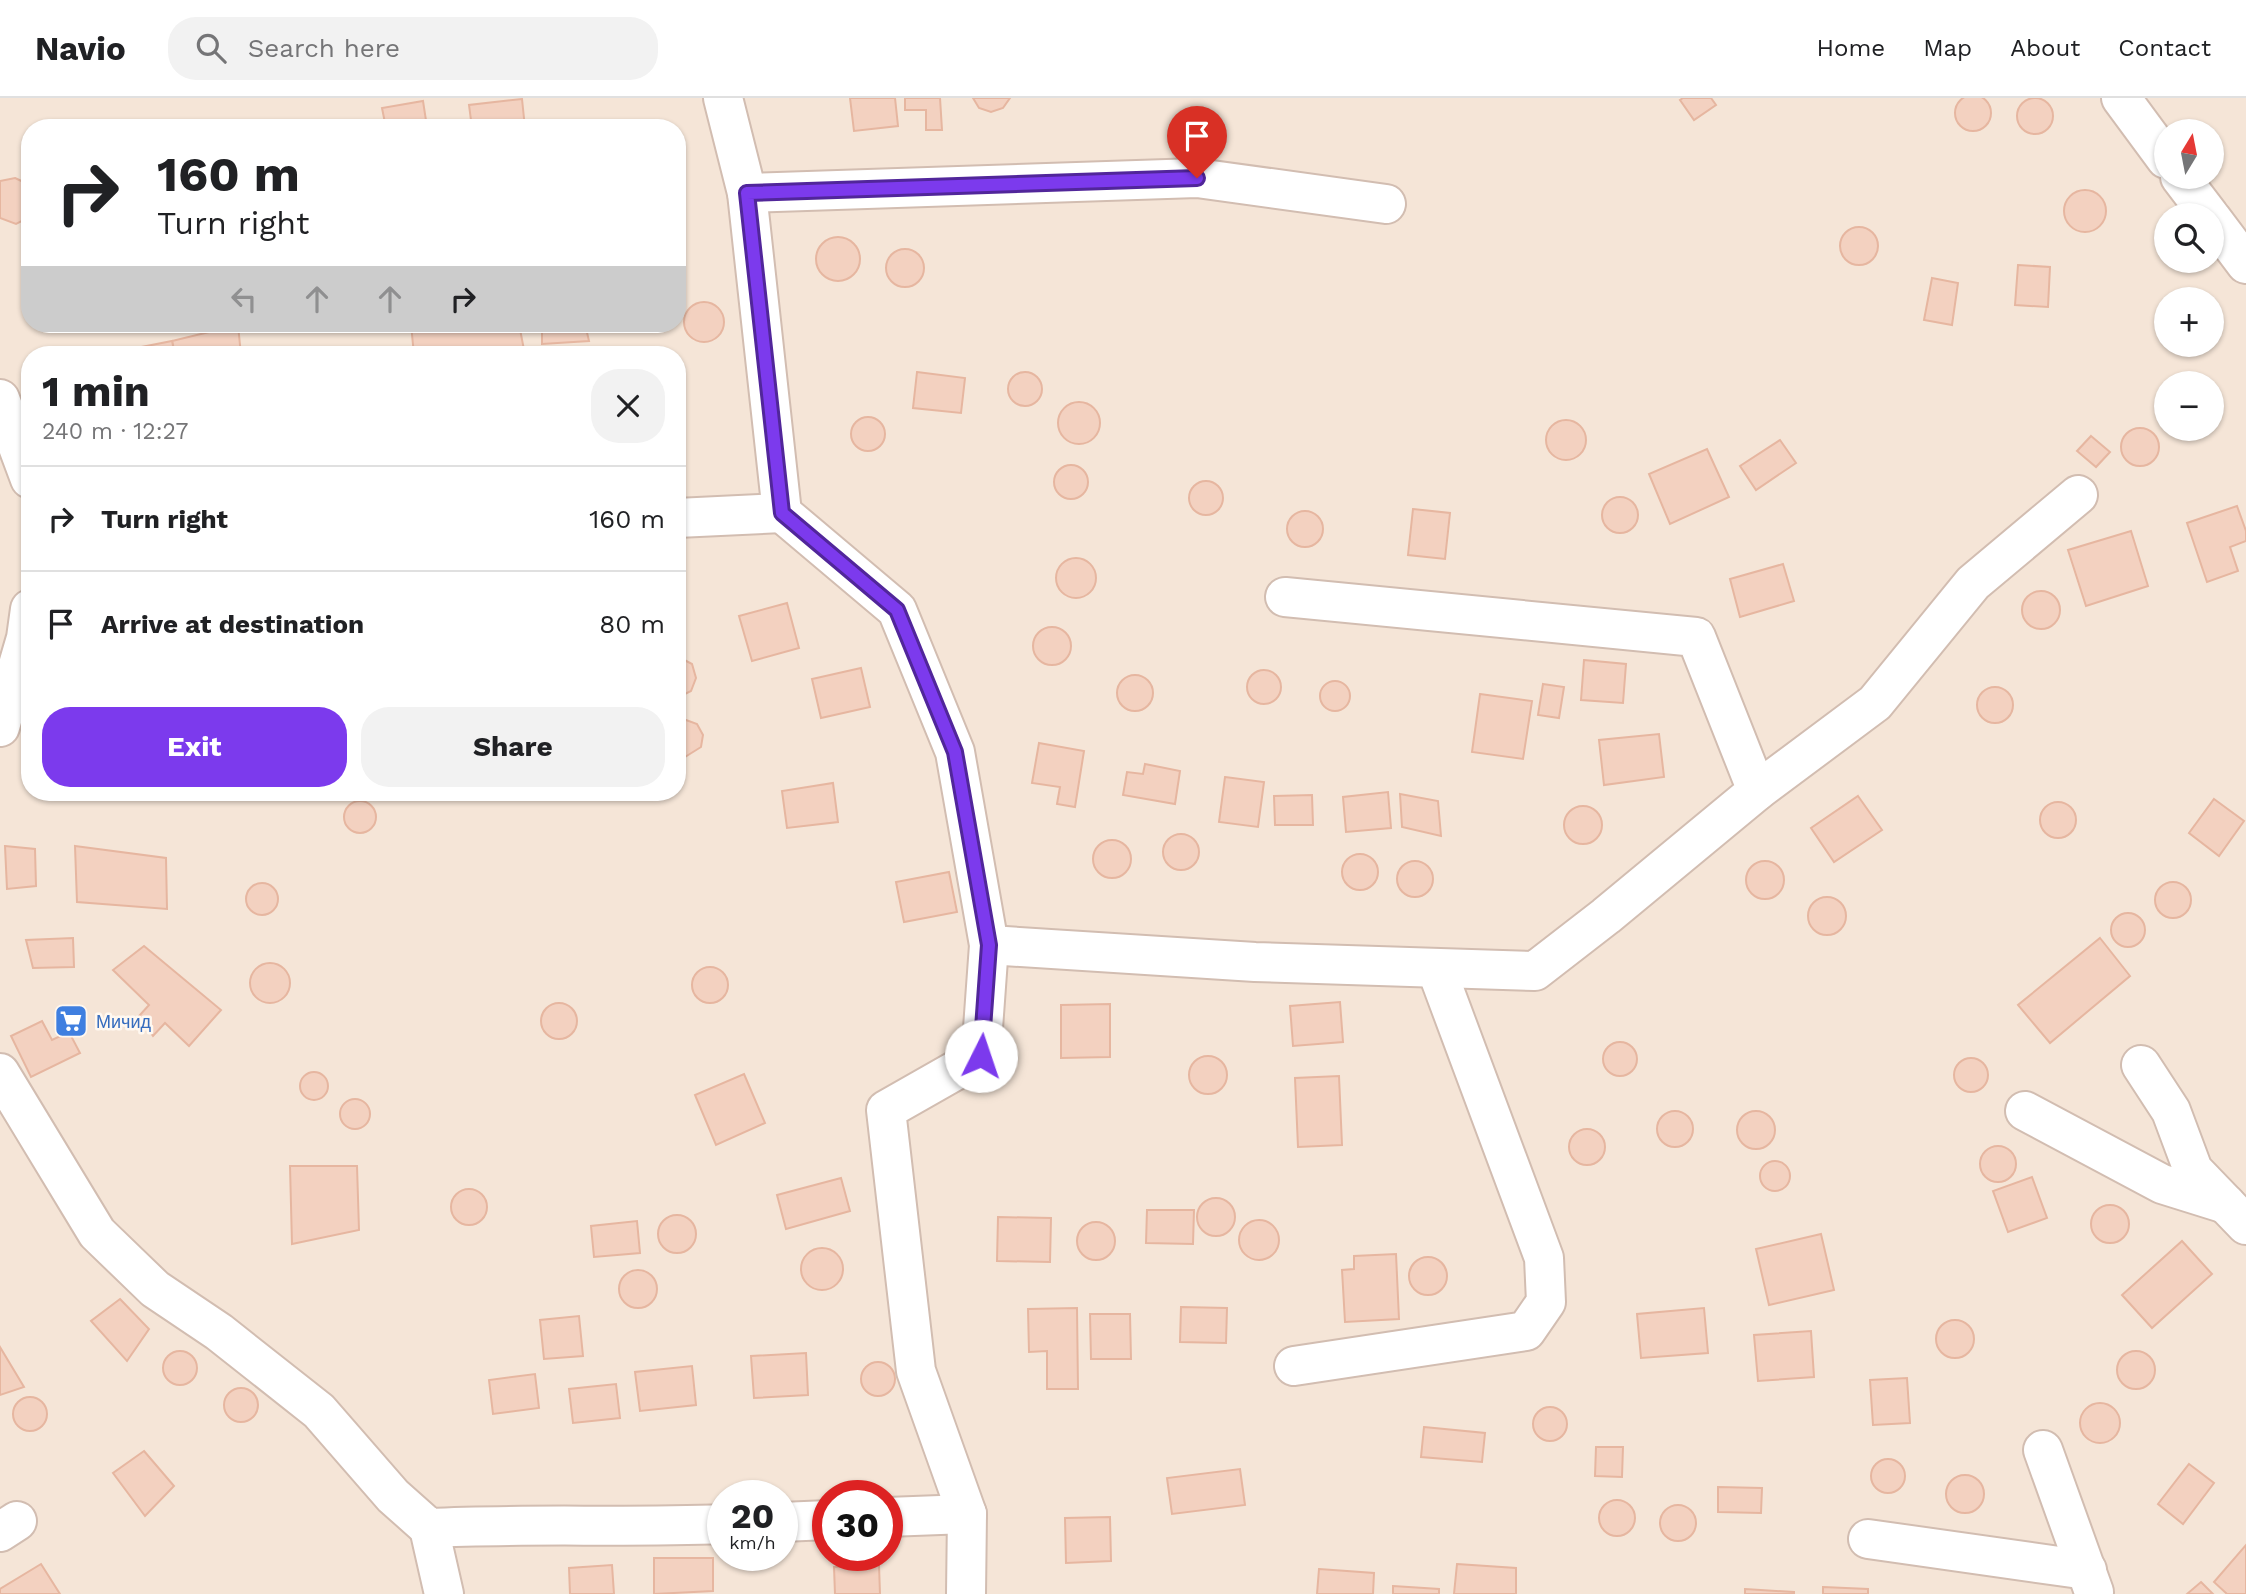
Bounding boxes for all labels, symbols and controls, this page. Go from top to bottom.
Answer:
search box [168,17,658,80]
text: Navio [35,29,126,68]
icon: search [192,29,230,67]
text: Search here [248,33,400,63]
text: Home [1817,34,1885,62]
text: Map [1923,34,1972,62]
text: About [2010,34,2080,62]
text: Contact [2118,34,2211,62]
pin [1167,106,1227,178]
icon: arrive [1178,117,1216,155]
north arrow [2154,119,2224,189]
map controls [2154,119,2224,441]
text: 160 m [157,145,300,203]
icon: right [42,147,133,238]
button: search [2154,203,2224,273]
text: Turn right [157,204,309,242]
icon: left [225,280,263,318]
icon: ahead [298,280,336,318]
icon: ahead [371,280,409,318]
icon: right [444,280,482,318]
button: + [2154,287,2224,357]
text: 1 min [42,367,150,416]
button: close [591,369,665,443]
button: − [2154,371,2224,441]
text: 240 m · 12:27 [42,418,188,445]
icon: right [42,500,80,538]
text: Turn right [101,504,228,534]
text: 160 m [589,504,665,534]
icon: arrive [42,605,80,643]
text: Arrive at destination [101,609,364,639]
text: 80 m [599,609,665,639]
button: Exit [42,707,347,787]
button: Share [361,707,665,787]
supermarket icon: Мичид [52,1002,90,1040]
place label: Мичид [96,1011,151,1032]
position arrow [944,1019,1018,1093]
speed limit sign: 30 [812,1480,903,1571]
text: 20 [731,1495,774,1537]
text: km/h [729,1532,776,1553]

